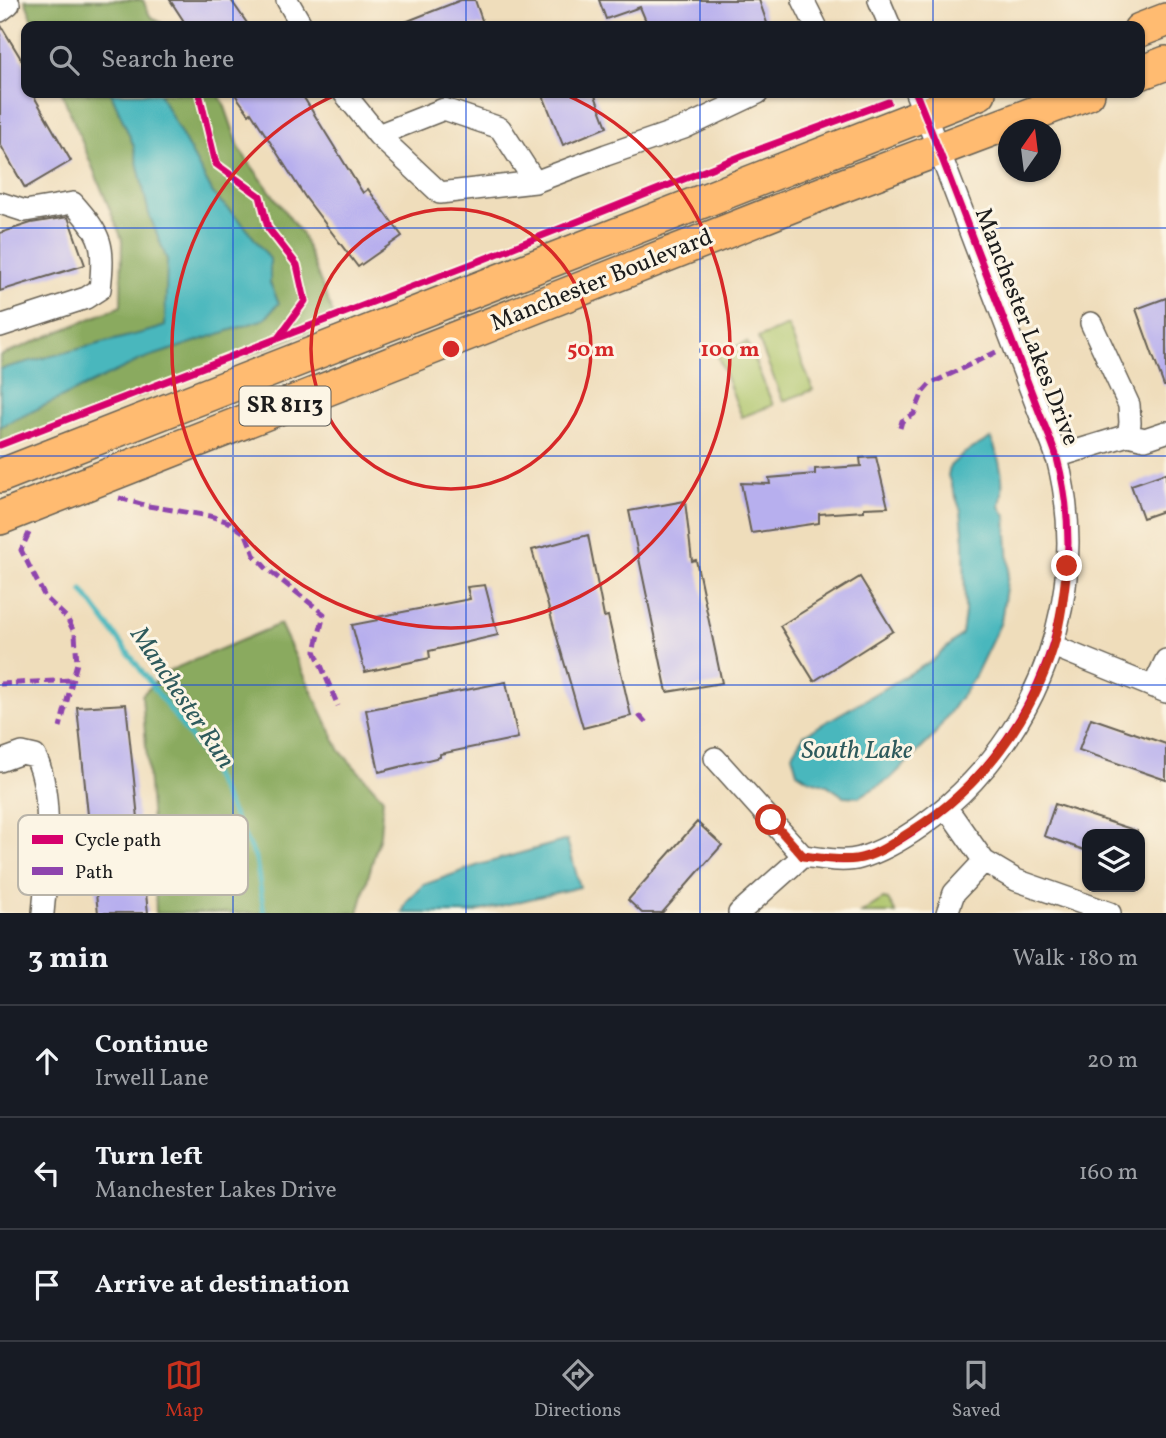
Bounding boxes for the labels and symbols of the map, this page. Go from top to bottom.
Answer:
north arrow [998,119,1061,182]
street label: Manchester Lakes Drive [965,203,1087,451]
street label: Manchester Boulevard [486,221,718,341]
text: 50 m [567,336,615,365]
text: 100 m [700,336,760,365]
centre of rings [439,337,463,361]
road number: SR 8113 [240,386,330,426]
route end [1051,550,1082,581]
water label: Manchester Run [121,619,243,776]
water label: South Lake [802,733,913,769]
route start [755,804,786,835]
legend [18,815,248,895]
text: Cycle path [75,828,161,854]
text: Path [75,860,113,886]

